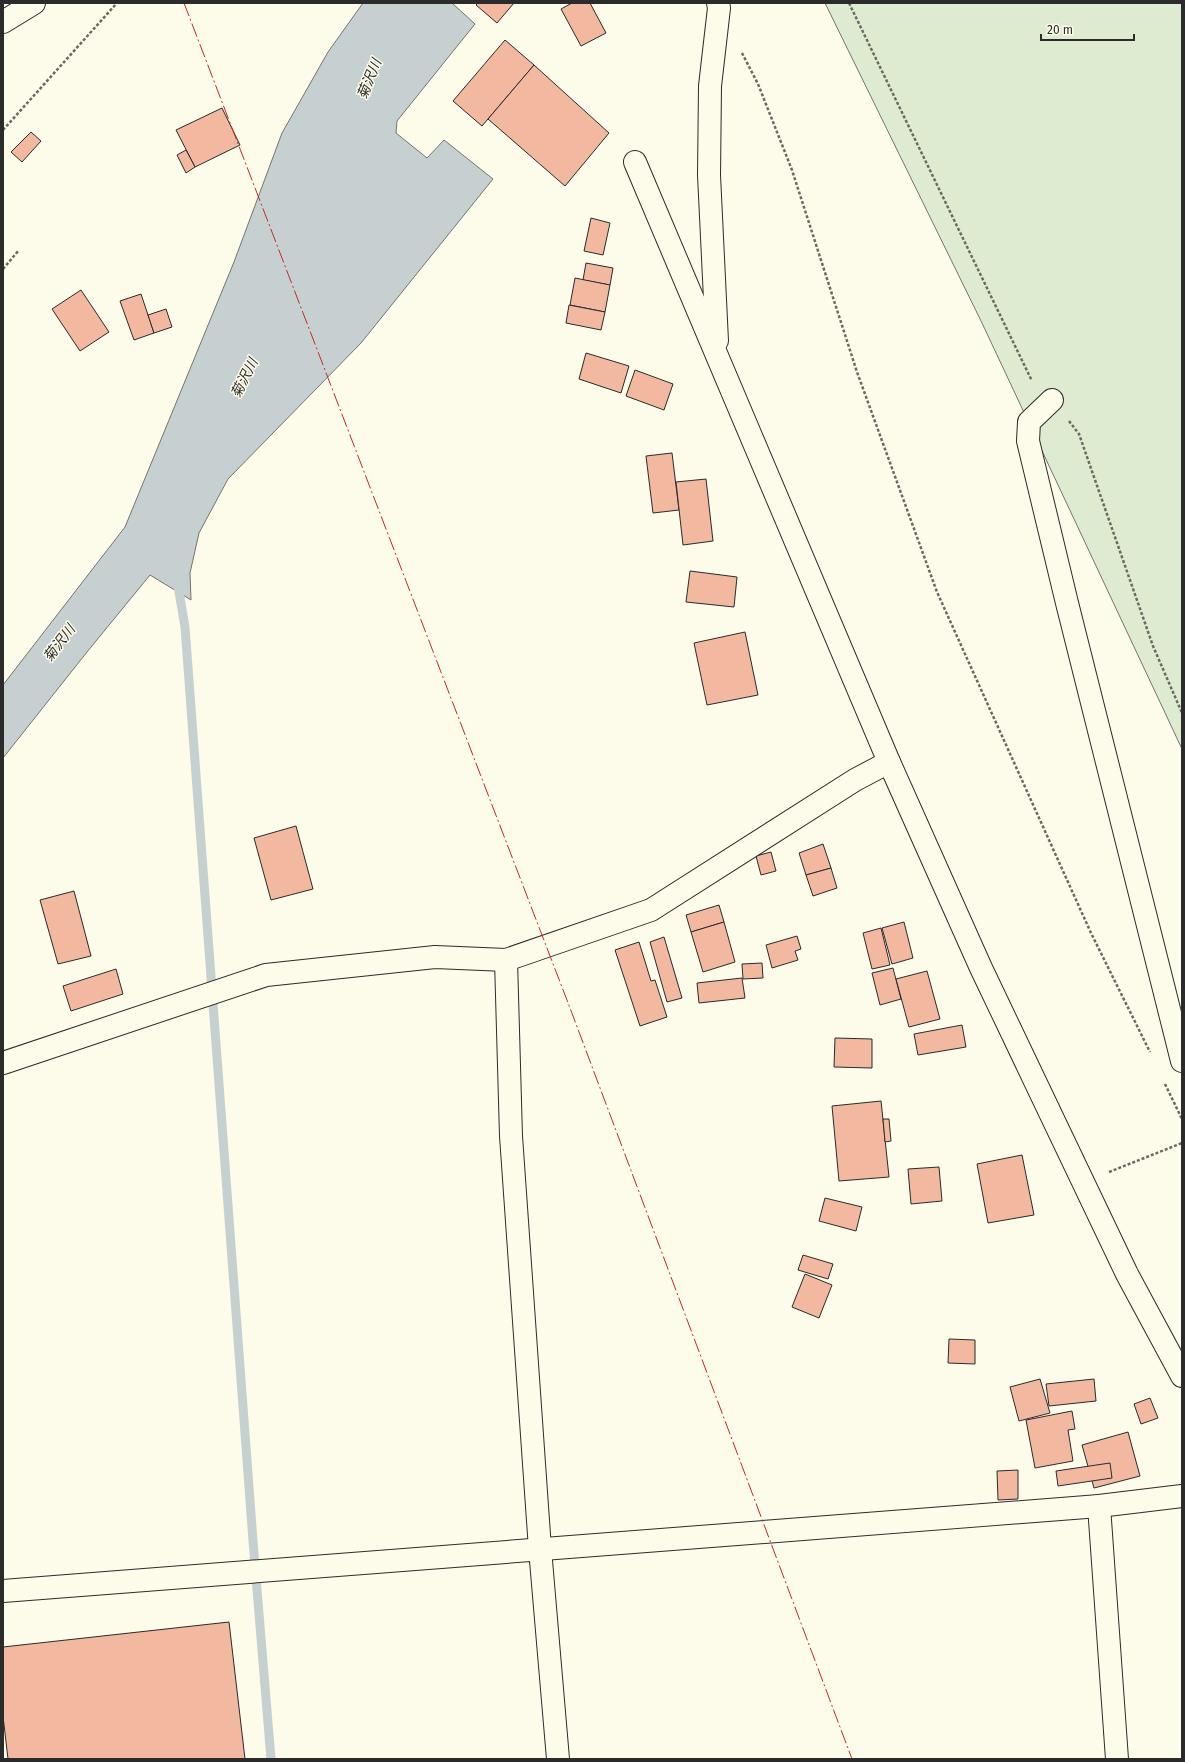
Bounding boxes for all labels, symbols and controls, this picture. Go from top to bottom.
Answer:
scale bar [1041,16,1134,42]
text: 20 m [1047,23,1073,37]
water label: 菊沢川 [354,55,386,102]
water label: 菊沢川 [227,354,262,401]
water label: 菊沢川 [40,620,80,665]

